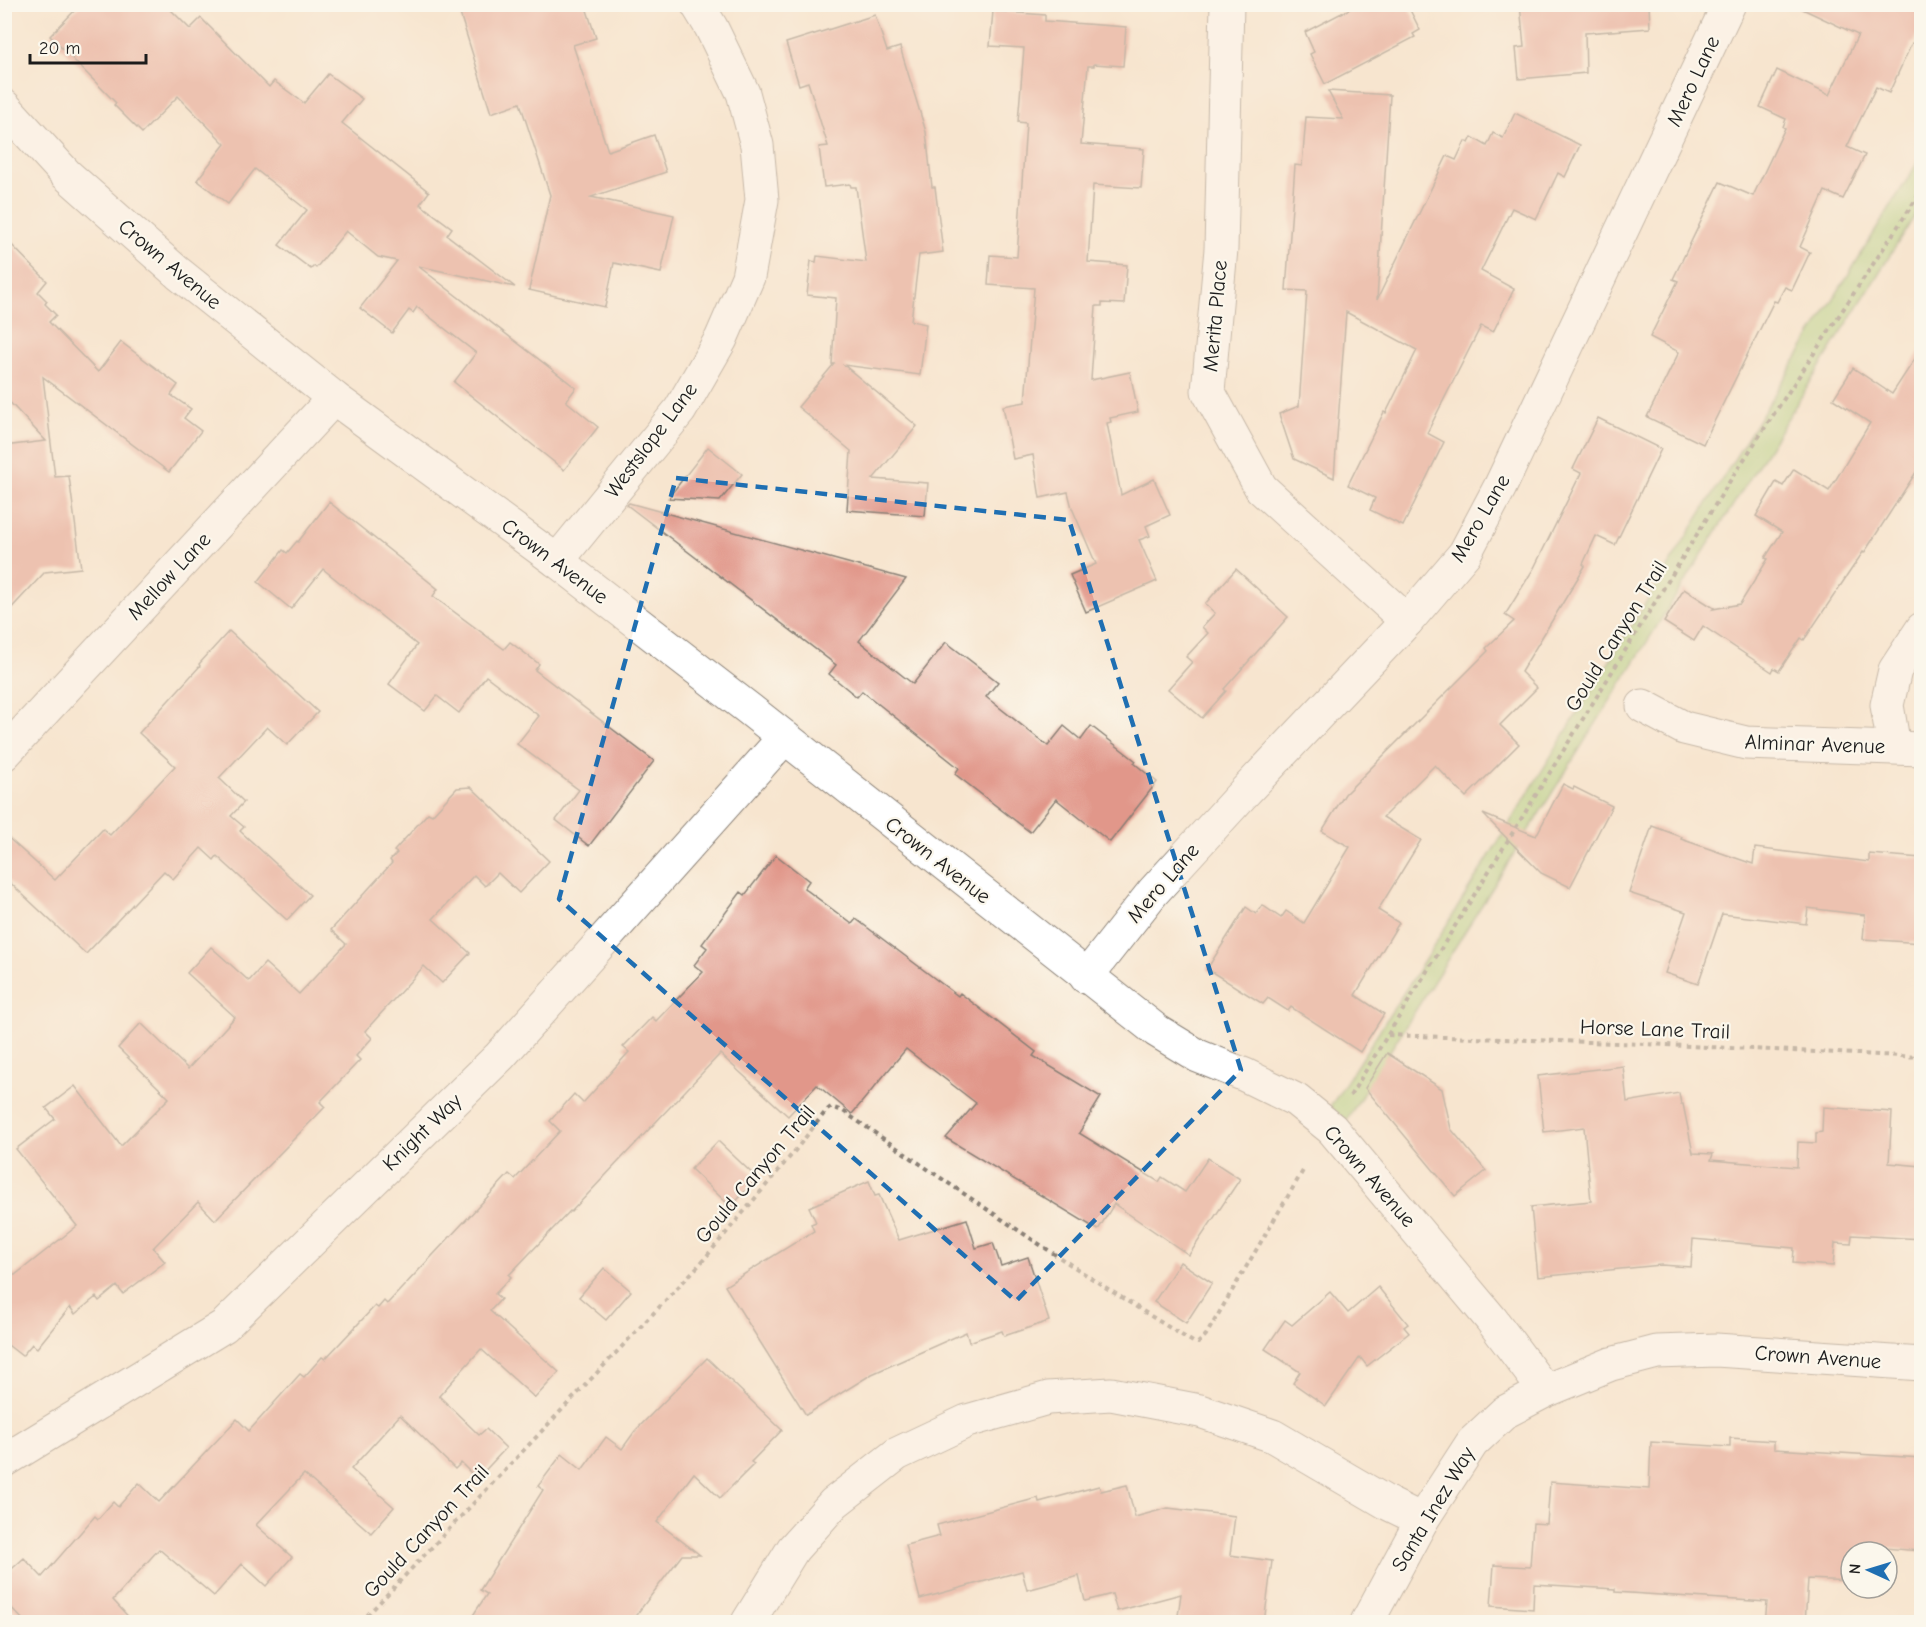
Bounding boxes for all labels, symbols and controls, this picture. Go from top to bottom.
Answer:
scale bar [30,27,146,65]
street label: Mero Lane [1662,32,1724,130]
text: 20 m [39,38,80,59]
street label: Crown Avenue [114,214,226,314]
street label: Merita Place [1198,259,1232,373]
street label: Westslope Lane [600,378,702,502]
street label: Mero Lane [1445,470,1515,566]
street label: Crown Avenue [497,513,613,609]
street label: Mellow Lane [122,527,216,625]
street label: Gould Canyon Trail [1560,556,1672,716]
street label: Alminar Avenue [1744,730,1886,758]
street label: Crown Avenue [881,811,995,909]
street label: Mero Lane [1122,838,1204,928]
street label: Horse Lane Trail [1580,1014,1730,1044]
street label: Knight Way [377,1088,467,1176]
street label: Gould Canyon Trail [690,1100,820,1248]
street label: Crown Avenue [1319,1120,1421,1232]
street label: Crown Avenue [1754,1341,1882,1373]
street label: Santa Inez Way [1386,1442,1480,1576]
street label: Gould Canyon Trail [358,1460,494,1602]
north arrow [1839,1540,1899,1600]
text: N [1846,1563,1864,1575]

